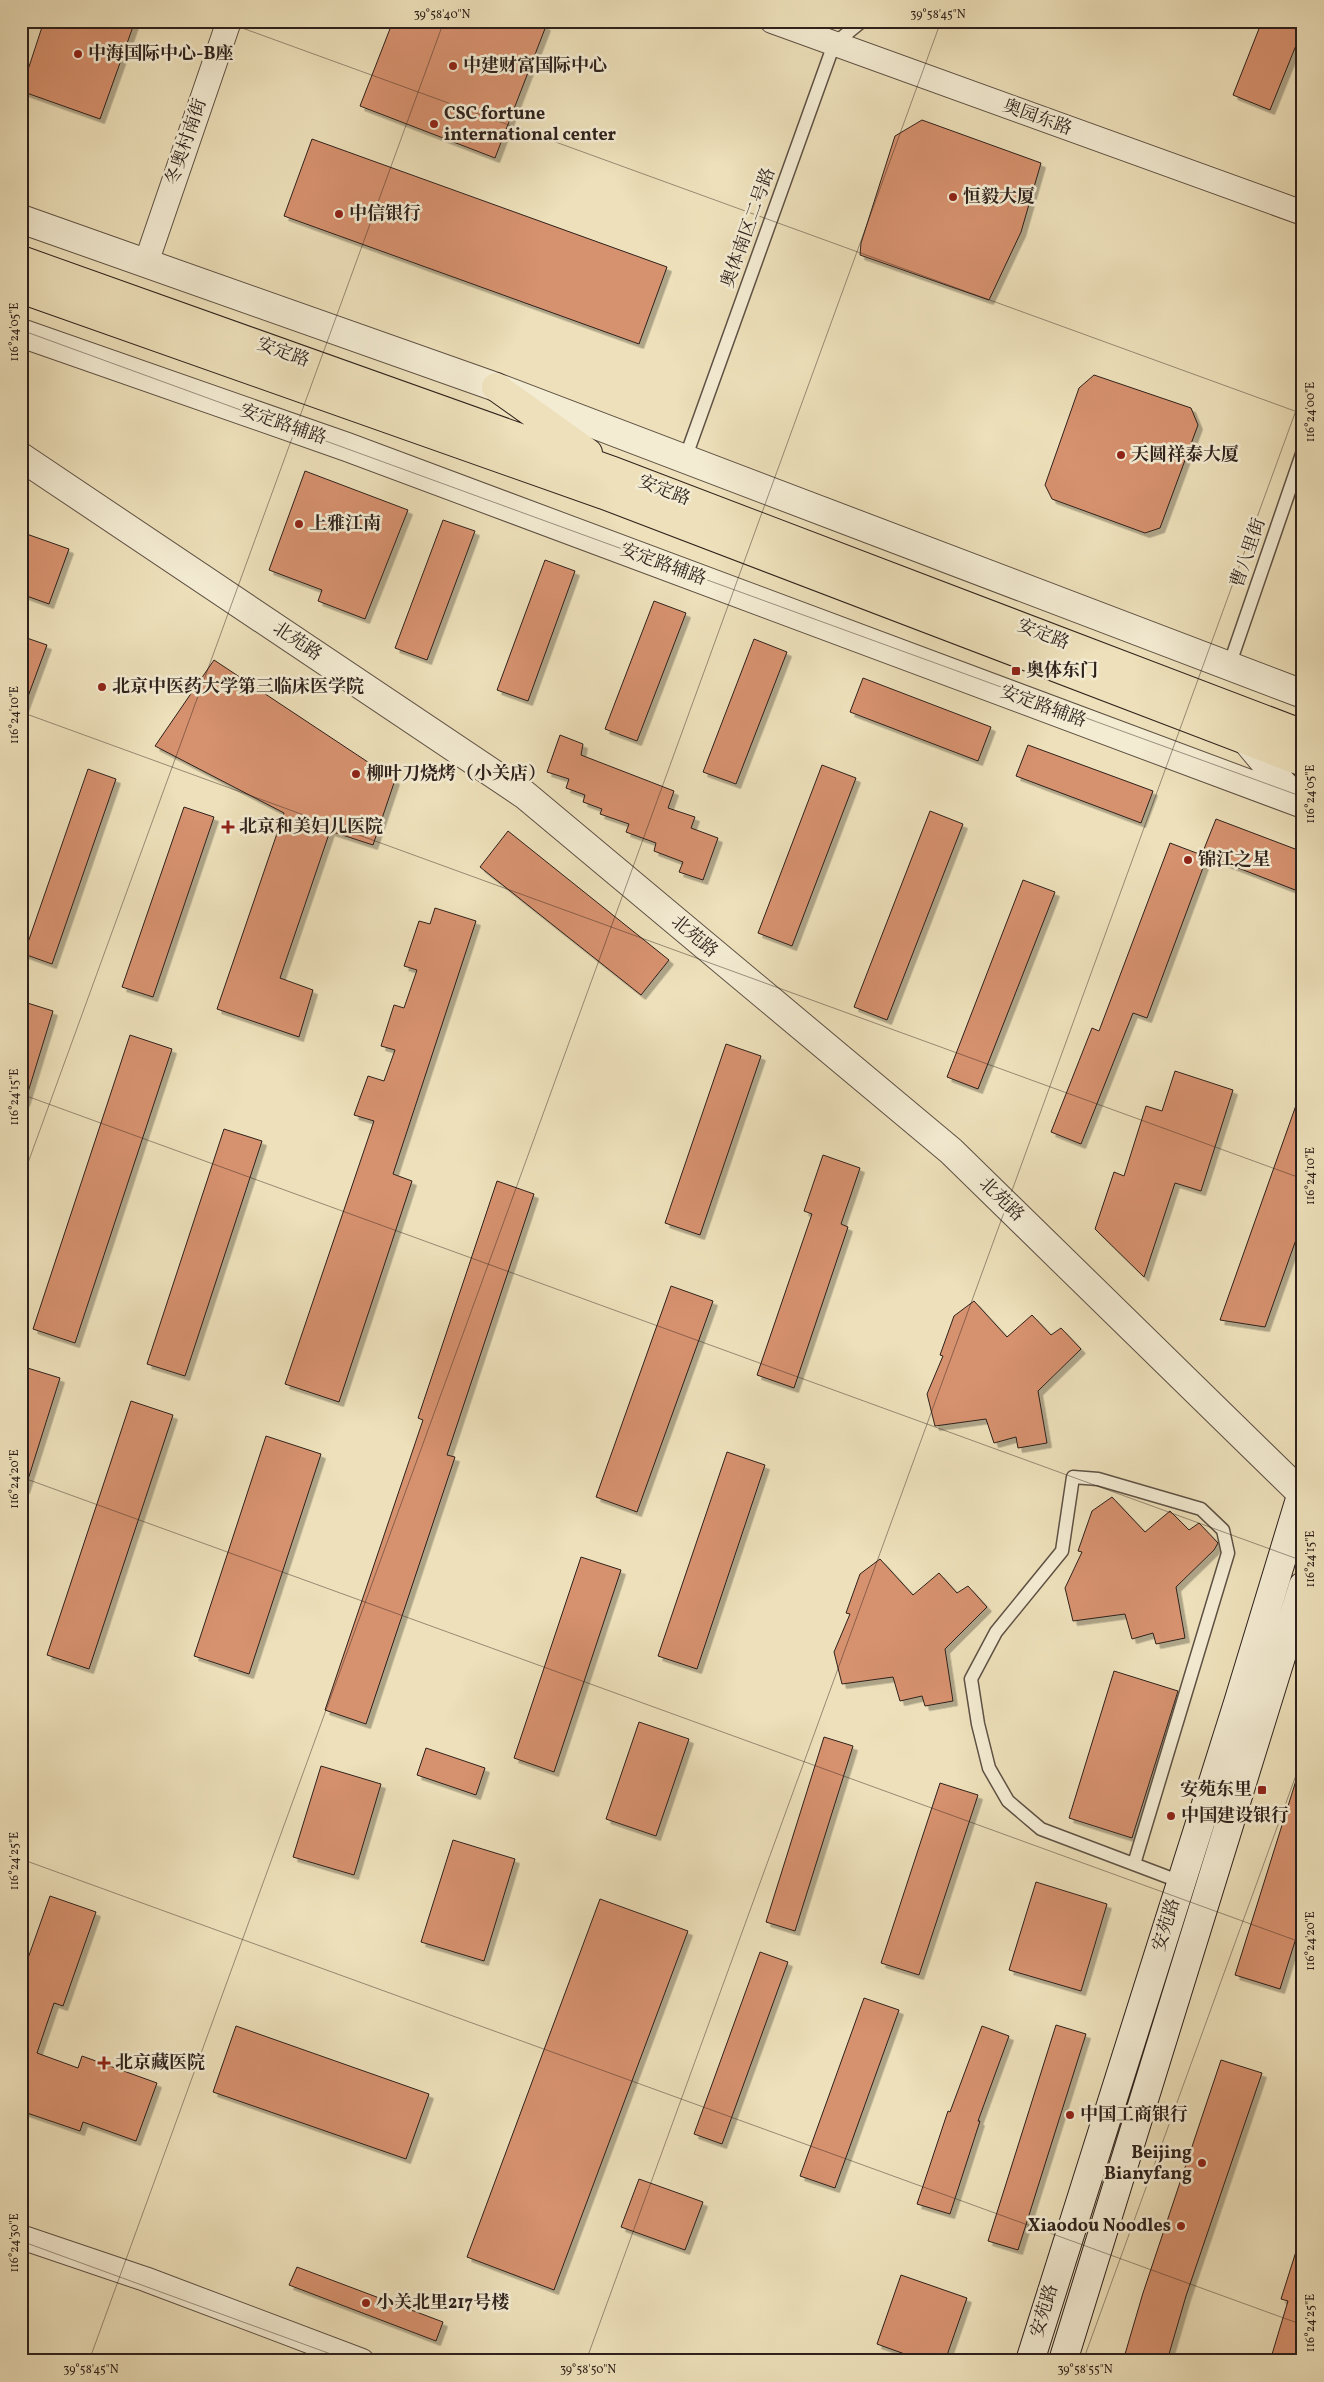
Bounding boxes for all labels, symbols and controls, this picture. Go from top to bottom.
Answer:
text: 39°58'40"N [414,7,470,23]
text: 39°58'45"N [910,7,966,23]
place label: 中海国际中心-B座 [88,42,234,67]
marker: 中海国际中心-B座 [72,48,84,60]
place label: 中建财富国际中心 [463,54,607,79]
marker: 中建财富国际中心 [447,60,459,72]
street label: 奥园东路 [999,94,1075,142]
street label: 冬奥村南街 [161,95,213,189]
place label: CSC fortune international center [444,102,617,148]
marker: CSC fortune international center [428,118,440,130]
street label: 奥体南区二号路 [716,165,782,291]
place label: 恒毅大厦 [963,185,1035,210]
marker: 恒毅大厦 [947,191,959,203]
place label: 中信银行 [349,202,421,227]
marker: 中信银行 [333,208,345,220]
text: 116°24'05"E [7,303,23,361]
street label: 安定路 [253,332,313,374]
text: 116°24'00"E [1303,382,1319,442]
street label: 安定路辅路 [236,399,330,451]
place label: 天圆祥泰大厦 [1131,443,1239,468]
marker: 天圆祥泰大厦 [1115,449,1127,461]
street label: 安定路 [634,470,694,512]
place label: 上雅江南 [309,512,381,537]
street label: 曹八里街 [1225,515,1273,591]
marker: 上雅江南 [293,518,305,530]
street label: 安定路辅路 [616,538,710,592]
street label: 安定路 [1013,614,1073,656]
street label: 北苑路 [268,617,326,667]
place label: 奥体东门 [1026,659,1098,684]
marker: 奥体东门 [1010,665,1022,677]
place label: 北京中医药大学第三临床医学院 [112,675,364,700]
street label: 安定路辅路 [996,680,1090,734]
marker: 北京中医药大学第三临床医学院 [96,681,108,693]
text: 116°24'10"E [7,686,23,744]
place label: 柳叶刀烧烤（小关店） [366,762,546,787]
text: 116°24'05"E [1303,765,1319,823]
marker: 柳叶刀烧烤（小关店） [350,768,362,780]
place label: 北京和美妇儿医院 [239,815,383,840]
marker: 北京和美妇儿医院 [221,820,235,834]
place label: 锦江之星 [1198,848,1270,873]
marker: 锦江之星 [1182,854,1194,866]
street label: 北苑路 [665,910,723,964]
text: 116°24'15"E [7,1069,23,1125]
text: 116°24'10"E [1303,1147,1319,1205]
street label: 北苑路 [973,1172,1029,1228]
text: 116°24'20"E [7,1449,23,1509]
text: 116°24'15"E [1303,1531,1319,1587]
place label: 安苑东里 [1180,1778,1252,1803]
marker: 安苑东里 [1256,1784,1268,1796]
place label: 中国建设银行 [1181,1804,1289,1829]
marker: 中国建设银行 [1165,1810,1177,1822]
text: 116°24'25"E [7,1832,23,1890]
street label: 安苑路 [1147,1896,1187,1954]
text: 116°24'20"E [1303,1911,1319,1971]
place label: 北京藏医院 [115,2051,205,2076]
marker: 北京藏医院 [97,2056,111,2070]
place label: 中国工商银行 [1080,2103,1188,2128]
marker: 中国工商银行 [1064,2109,1076,2121]
place label: Beijing Bianyfang [1104,2141,1192,2187]
marker: Beijing Bianyfang [1196,2157,1208,2169]
text: 116°24'30"E [7,2213,23,2273]
place label: Xiaodou Noodles [1028,2214,1171,2239]
marker: Xiaodou Noodles [1175,2220,1187,2232]
street label: 安苑路 [1025,2282,1065,2340]
place label: 小关北里217号楼 [376,2291,509,2316]
text: 116°24'25"E [1303,2294,1319,2352]
marker: 小关北里217号楼 [360,2297,372,2309]
text: 39°58'45"N [63,2362,119,2378]
text: 39°58'50"N [560,2362,616,2378]
text: 39°58'55"N [1057,2362,1113,2378]

